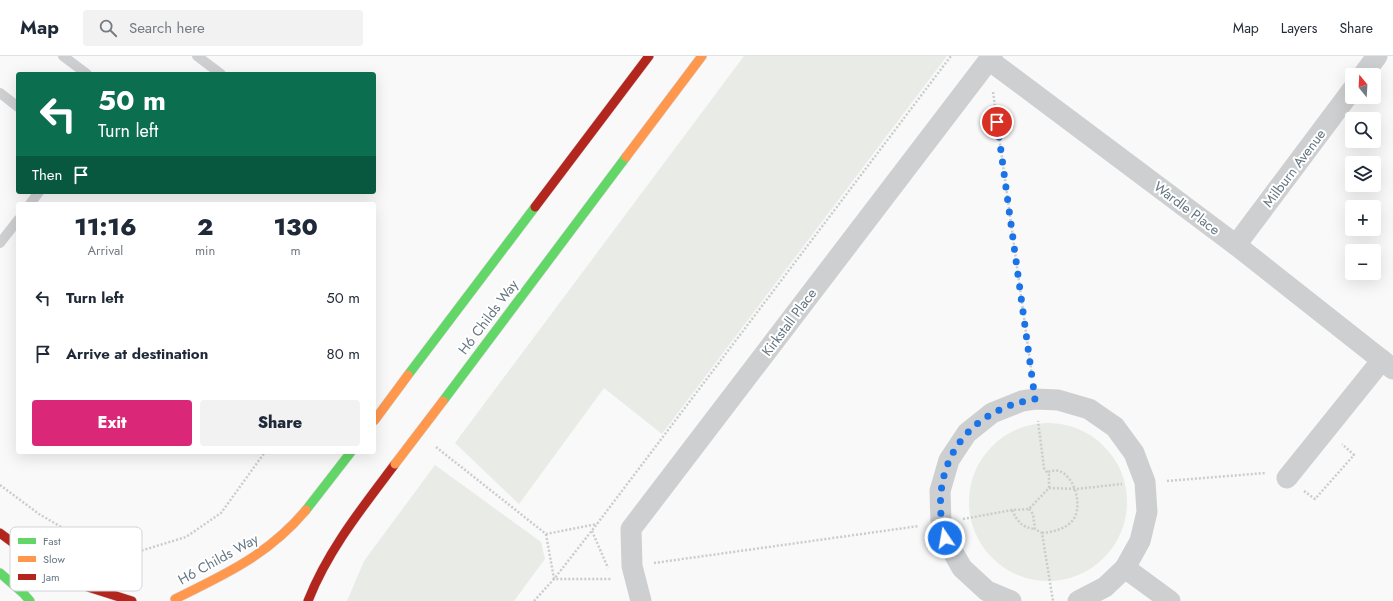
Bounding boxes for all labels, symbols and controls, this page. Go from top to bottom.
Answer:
search box [83,10,363,46]
text: Map [20,14,59,41]
icon: search [97,17,119,39]
text: Search here [129,17,205,39]
text: Map [1233,18,1259,38]
text: Layers [1281,18,1317,38]
text: Share [1339,18,1373,38]
north arrow [1345,68,1381,104]
map controls [1345,68,1381,280]
text: 50 m [98,80,166,121]
icon: left [32,88,84,140]
pin [980,105,1014,139]
icon: arrive [986,111,1008,133]
button: search [1345,112,1381,148]
text: Turn left [98,118,158,144]
street label: Milburn Avenue [1258,125,1330,211]
button: layers [1345,156,1381,192]
text: Then [32,164,62,186]
icon: arrive [70,164,92,186]
street label: Wardle Place [1150,177,1224,239]
button: + [1345,200,1381,236]
text: 11:16 [74,209,137,244]
text: 2 [197,209,213,244]
text: 130 [273,209,318,244]
text: Arrival [88,241,123,260]
text: min [195,241,215,260]
text: m [291,241,301,260]
button: − [1345,244,1381,280]
street label: H6 Childs Way [453,275,523,359]
street label: Kirkstall Place [757,284,821,360]
icon: left [32,287,54,309]
text: Turn left [66,287,124,309]
text: 50 m [326,287,360,309]
icon: arrive [32,343,54,365]
text: Arrive at destination [66,343,208,365]
text: 80 m [327,343,360,365]
button: Exit [32,400,192,446]
button: Share [200,400,360,446]
position arrow [924,517,966,559]
legend [10,527,142,591]
street label: H6 Childs Way [174,528,263,589]
text: Fast [43,533,61,549]
text: Slow [43,551,65,567]
text: Jam [41,569,60,585]

